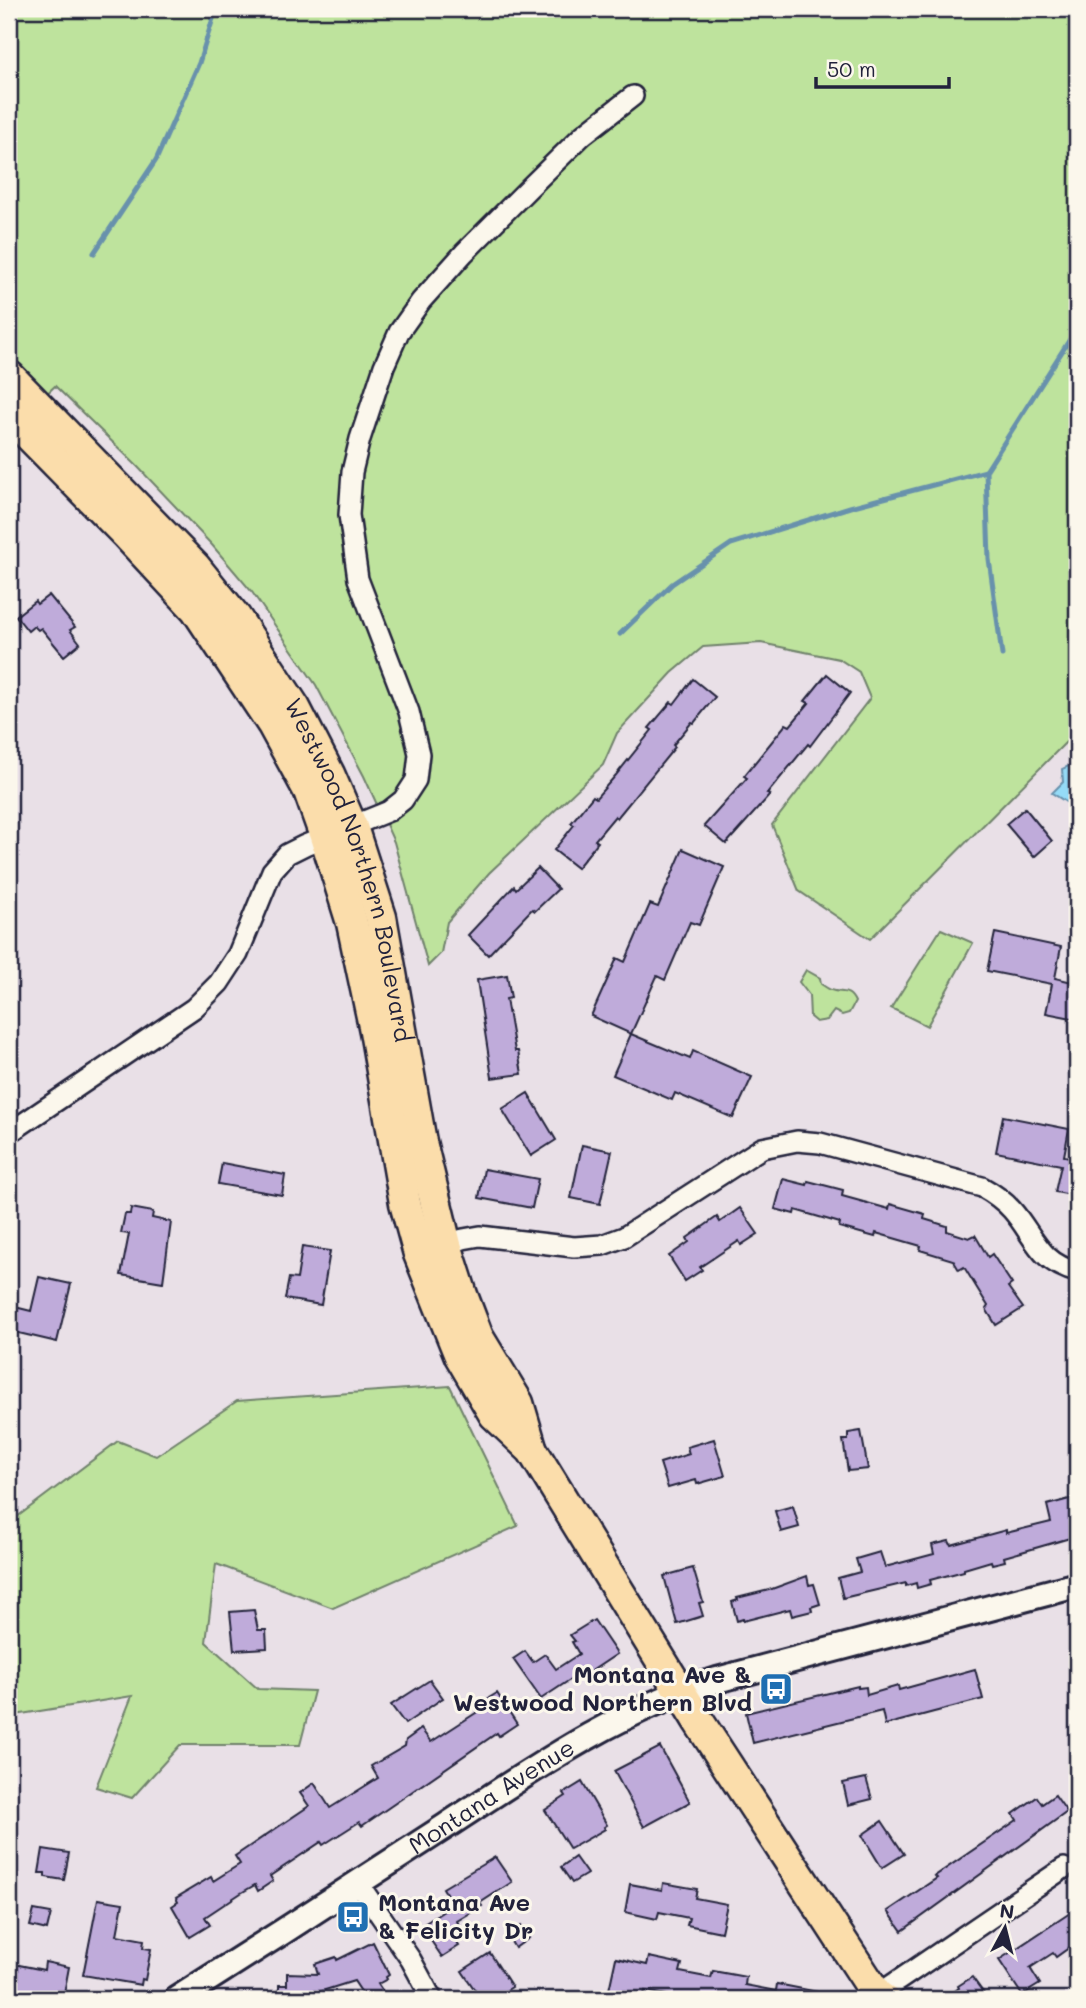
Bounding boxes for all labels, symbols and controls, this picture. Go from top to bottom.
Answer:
scale bar [816,46,950,90]
text: 50 m [827,55,876,82]
street label: Westwood Northern Boulevard [279,692,420,1044]
place label: Montana Ave & Westwood Northern Blvd [453,1658,752,1717]
bus stop icon: Montana Ave & Westwood Northern Blvd [757,1670,795,1708]
street label: Montana Avenue [402,1731,580,1860]
place label: Montana Ave & Felicity Dr [378,1886,533,1945]
north arrow [970,1892,1040,1962]
text: N [998,1897,1016,1924]
bus stop icon: Montana Ave & Felicity Dr [334,1898,372,1936]

